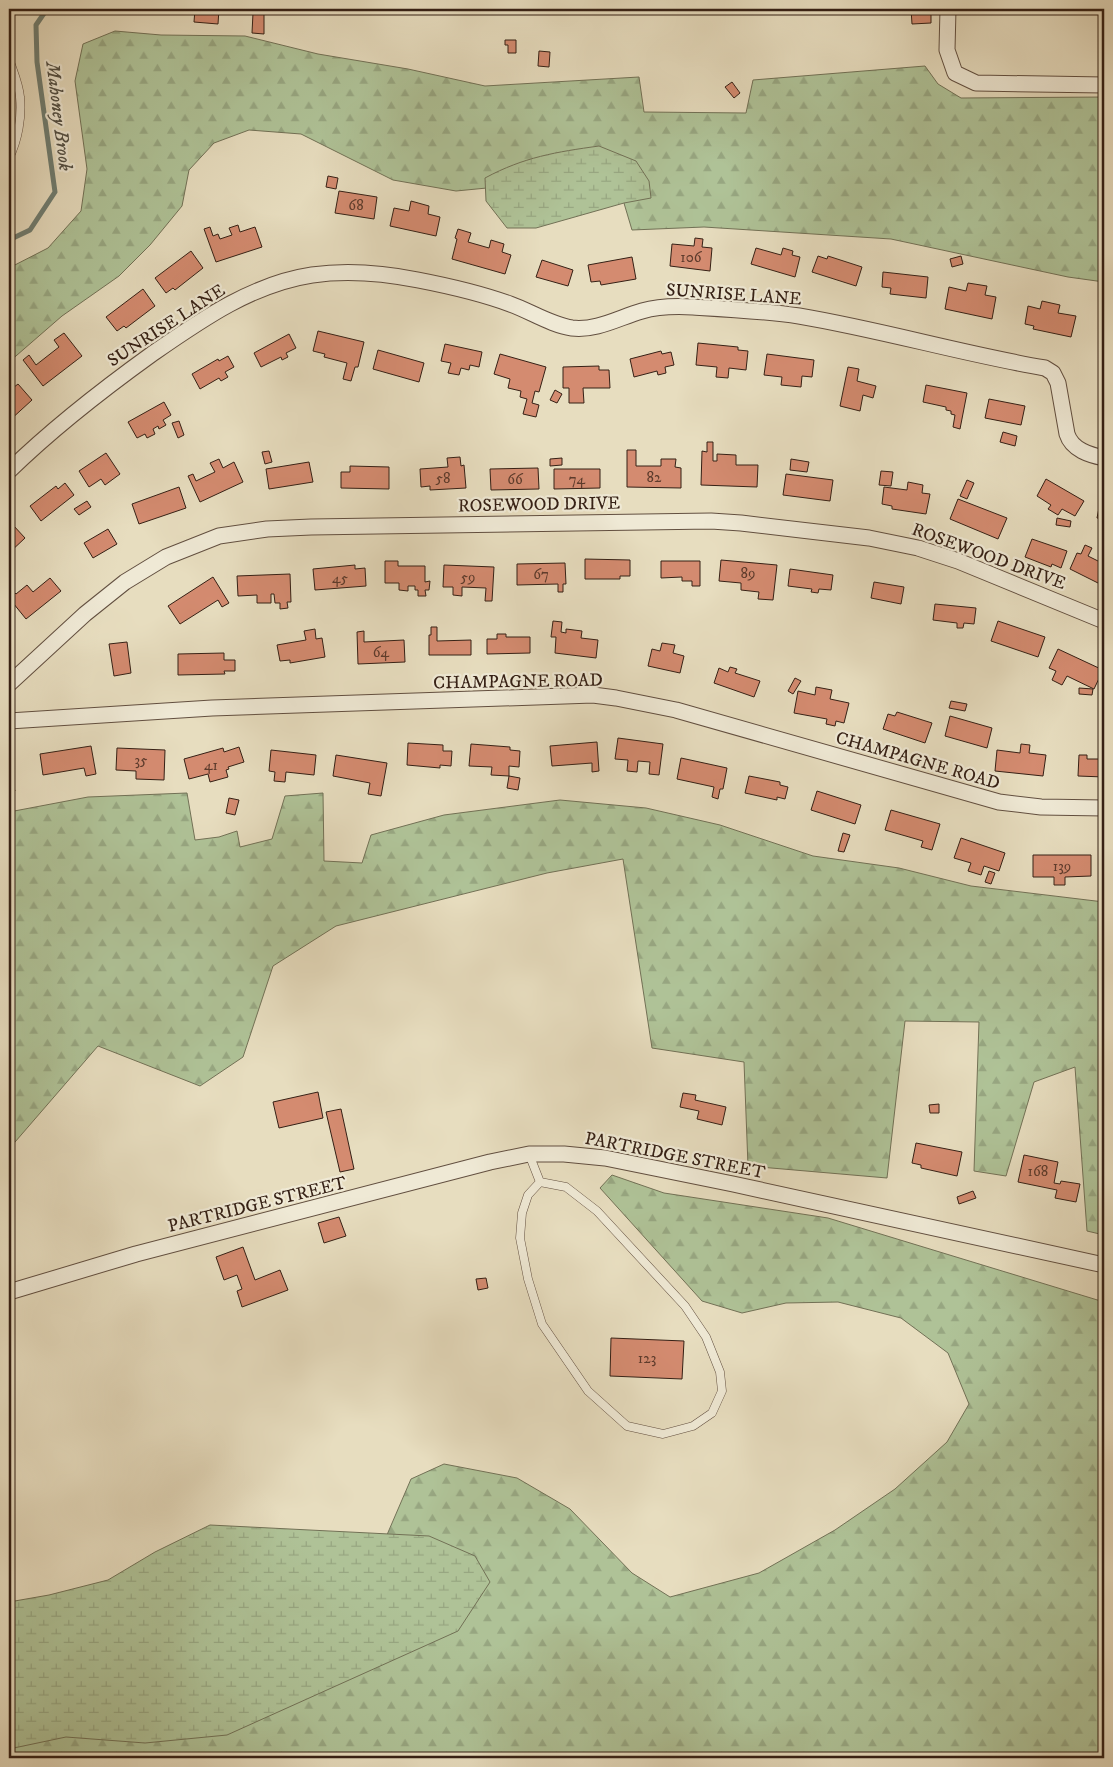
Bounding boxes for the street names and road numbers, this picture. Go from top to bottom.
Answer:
street label: SUNRISE LANE [104,279,230,372]
street label: SUNRISE LANE [665,279,803,311]
street label: ROSEWOOD DRIVE [458,493,621,517]
street label: ROSEWOOD DRIVE [909,519,1069,595]
street label: CHAMPAGNE ROAD [433,670,603,694]
street label: CHAMPAGNE ROAD [833,727,1002,795]
street label: PARTRIDGE STREET [583,1128,767,1184]
street label: PARTRIDGE STREET [166,1172,349,1238]

